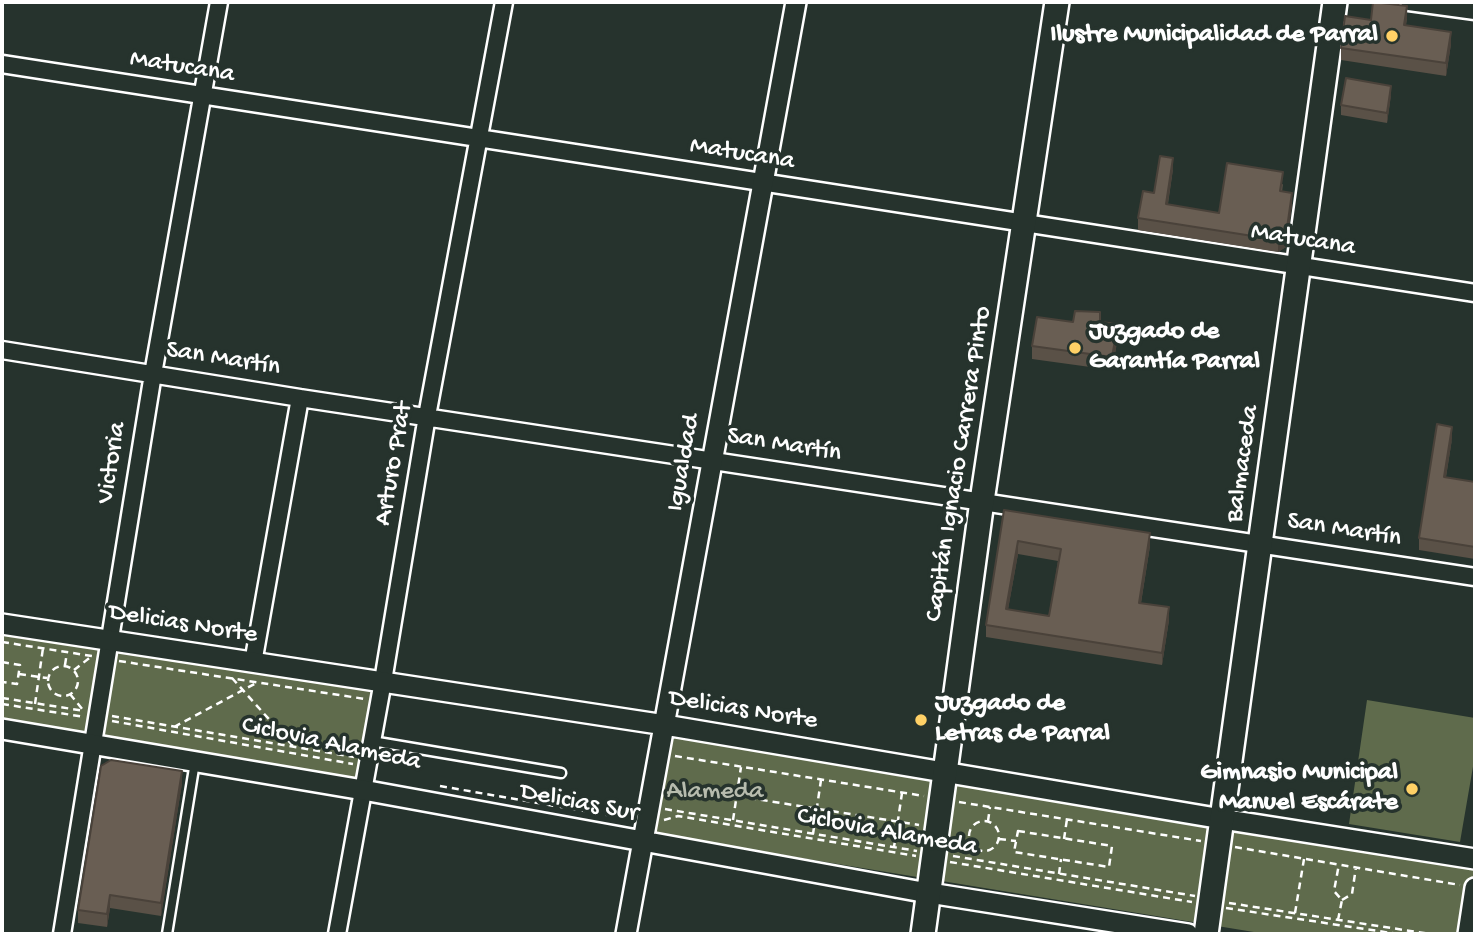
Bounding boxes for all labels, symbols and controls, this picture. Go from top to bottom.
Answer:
place label: Ilustre Municipalidad de Parral [1050,20,1378,52]
marker: Ilustre Municipalidad de Parral [1384,28,1400,44]
street label: Matucana [128,44,236,92]
street label: Matucana [688,131,796,179]
street label: Matucana [1249,217,1357,265]
street label: Capitán Ignacio Carrera Pinto [920,304,1000,624]
place label: Juzgado de Garantía Parral [1089,317,1260,378]
street label: San Martín [164,336,282,384]
marker: Juzgado de Garantía Parral [1067,340,1083,356]
street label: Arturo Prat [369,400,421,528]
street label: Balmaceda [1220,403,1268,525]
street label: Igualdad [661,412,709,514]
street label: Victoria [91,420,135,506]
street label: San Martín [725,422,843,470]
street label: San Martín [1285,507,1403,555]
street label: Delicias Norte [106,598,260,652]
street label: Delicias Norte [666,684,820,738]
place label: Juzgado de Letras de Parral [935,689,1110,750]
street label: Ciclovia Alameda [238,711,424,779]
marker: Juzgado de Letras de Parral [913,712,929,728]
place label: Gimnasio Municipal Manuel Escárate [1200,758,1398,820]
street label: Delicias Sur [517,777,641,831]
park label: Alameda [666,777,764,809]
marker: Gimnasio Municipal Manuel Escárate [1404,781,1420,797]
street label: Ciclovia Alameda [794,802,980,864]

